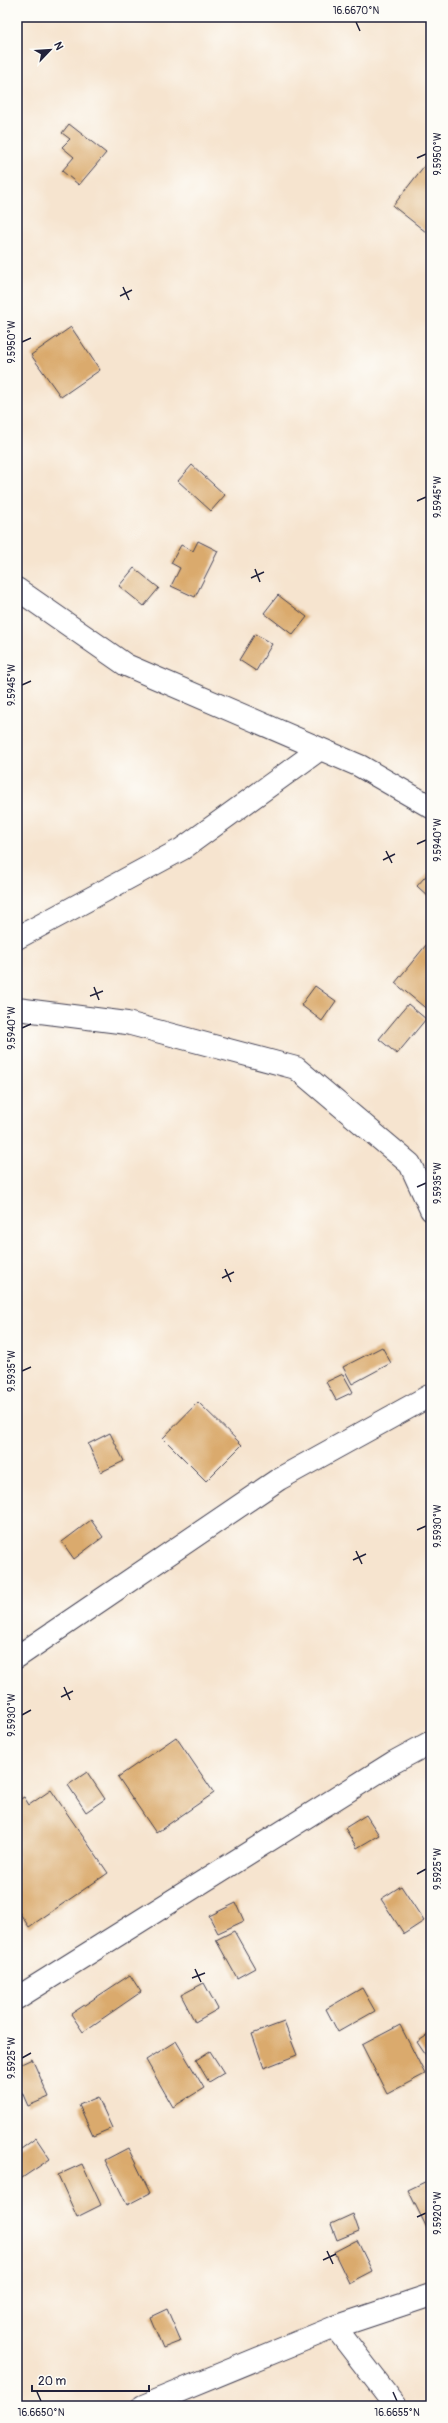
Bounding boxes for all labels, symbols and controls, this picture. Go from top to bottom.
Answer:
text: 16.6670°N [333,5,380,17]
north arrow [30,30,70,70]
text: N [51,40,66,53]
text: 9.5950°W [432,132,444,176]
text: 9.5950°W [6,320,18,364]
text: 9.5945°W [432,476,444,518]
text: 9.5945°W [6,664,18,706]
text: 9.5940°W [432,818,444,862]
text: 9.5940°W [6,1006,18,1050]
text: 9.5935°W [432,1162,444,1204]
text: 9.5935°W [6,1350,18,1392]
text: 9.5930°W [432,1504,444,1548]
text: 9.5930°W [6,1693,18,1737]
text: 9.5925°W [432,1848,444,1890]
text: 9.5925°W [6,2037,18,2079]
text: 9.5920°W [432,2191,444,2235]
scale bar [32,2367,149,2393]
text: 20 m [38,2374,67,2389]
text: 16.6650°N [18,2407,65,2419]
text: 16.6655°N [374,2407,420,2419]

